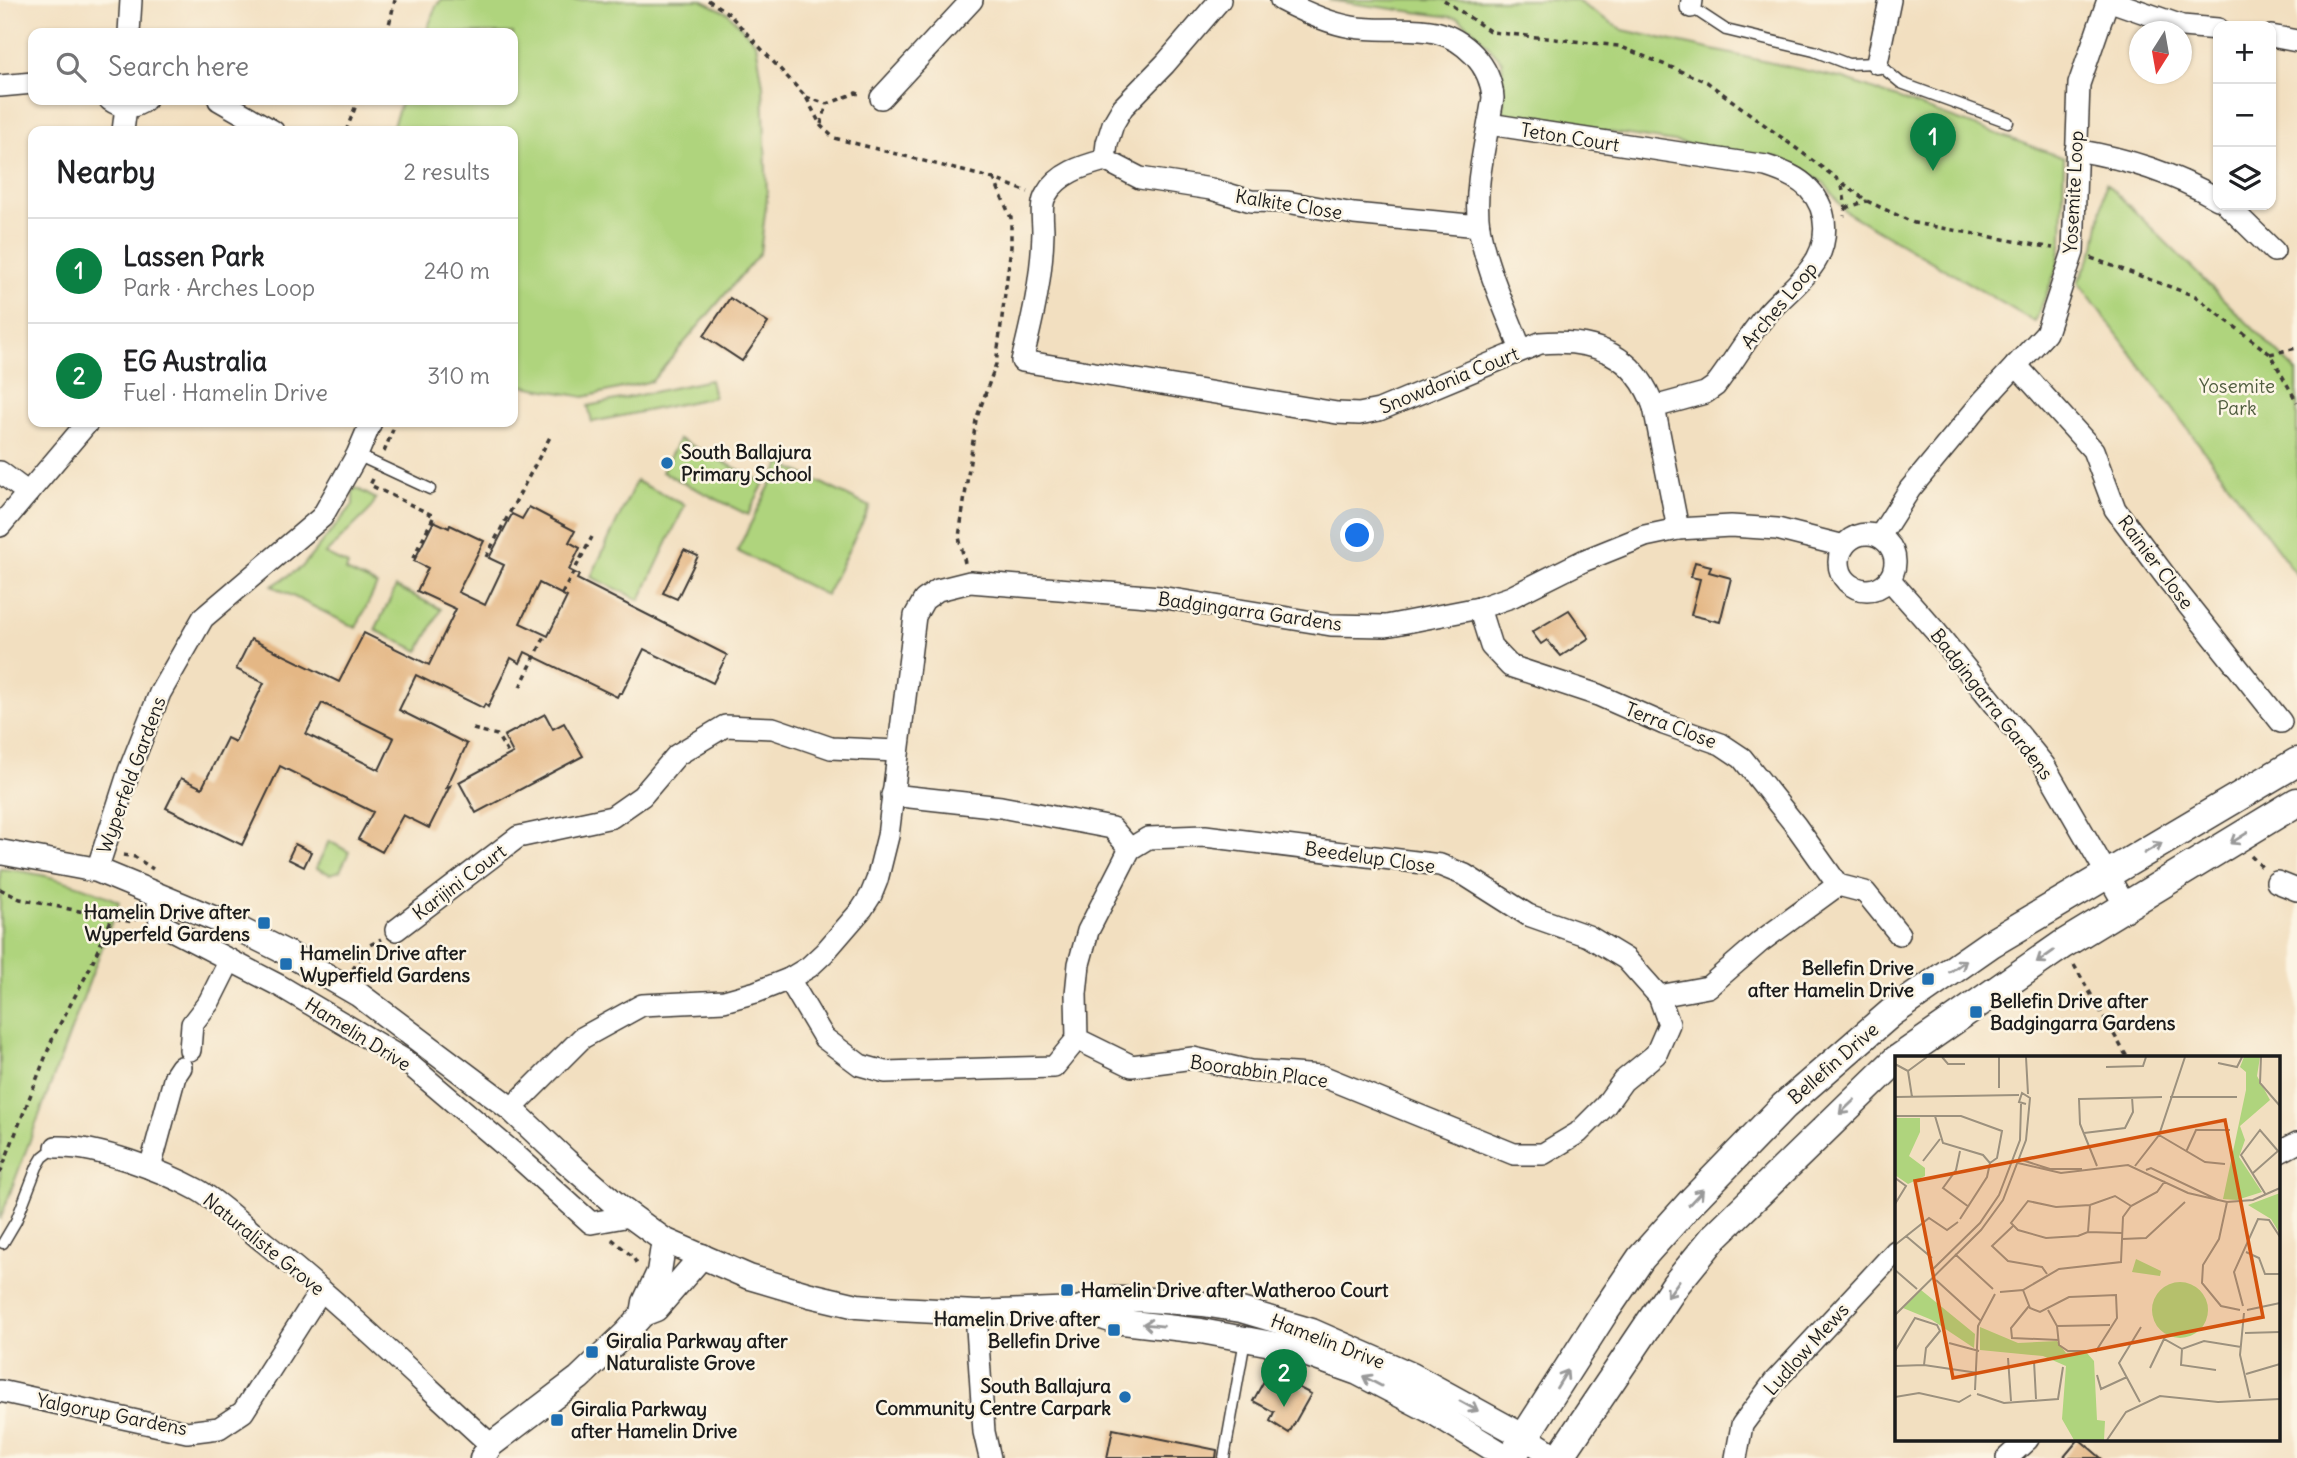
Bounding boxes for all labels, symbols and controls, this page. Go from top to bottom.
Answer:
north arrow [2129,21,2192,84]
map controls [2213,21,2276,210]
button: + [2213,21,2276,84]
search box [28,28,518,105]
icon: search [52,48,90,86]
text: Search here [108,50,249,83]
button: − [2213,84,2276,147]
pin: 1 [1910,113,1956,171]
street label: Teton Court [1519,117,1621,157]
street label: Yosemite Loop [2058,130,2088,254]
button: layers [2213,147,2276,210]
text: Nearby [56,153,156,191]
text: 2 results [404,157,490,186]
street label: Kalkite Close [1234,184,1344,224]
text: Lassen Park [123,240,264,273]
text: 1 [74,256,84,285]
text: 240 m [424,256,490,285]
street label: Arches Loop [1736,257,1822,353]
text: Park · Arches Loop [123,273,315,302]
street label: Snowdonia Court [1376,341,1522,419]
text: EG Australia [123,345,267,378]
text: 2 [73,361,85,390]
text: 310 m [427,361,490,390]
park label: Yosemite Park [2199,374,2275,420]
text: Fuel · Hamelin Drive [123,378,328,407]
place label: South Ballajura Primary School [681,440,812,486]
marker: South Ballajura Primary School [659,455,675,471]
street label: Rainier Close [2113,510,2199,614]
your location [1340,518,1374,552]
street label: Badgingarra Gardens [1157,586,1343,636]
street label: Badgingarra Gardens [1925,624,2059,784]
street label: Wyperfeld Gardens [91,693,171,857]
street label: Terra Close [1622,697,1720,753]
one-way arrow [2230,830,2249,845]
street label: Beedelup Close [1303,836,1437,878]
street label: Karijini Court [407,839,511,925]
one-way arrow [2142,840,2162,854]
place label: Hamelin Drive after Wyperfeld Gardens [84,900,250,946]
marker: Hamelin Drive after Wyperfeld Gardens [256,915,272,931]
place label: Hamelin Drive after Wyperfield Gardens [300,941,471,987]
one-way arrow [2036,950,2055,964]
marker: Hamelin Drive after Wyperfield Gardens [278,956,294,972]
place label: Bellefin Drive after Hamelin Drive [1748,956,1914,1002]
one-way arrow [1948,959,1967,973]
marker: Bellefin Drive after Hamelin Drive [1920,971,1936,987]
place label: Bellefin Drive after Badgingarra Gardens [1990,989,2176,1035]
street label: Hamelin Drive [301,992,415,1076]
marker: Bellefin Drive after Badgingarra Gardens [1968,1004,1984,1020]
street label: Bellefin Drive [1783,1017,1883,1109]
street label: Boorabbin Place [1189,1049,1329,1093]
inset map [1895,1056,2280,1440]
one-way arrow [1839,1099,1856,1116]
street label: Naturaliste Grove [198,1188,330,1300]
one-way arrow [1688,1188,1705,1205]
place label: Hamelin Drive after Watheroo Court [1081,1278,1389,1302]
one-way arrow [1666,1279,1680,1298]
marker: Hamelin Drive after Watheroo Court [1059,1282,1075,1298]
street label: Ludlow Mews [1758,1298,1854,1400]
place label: Hamelin Drive after Bellefin Drive [934,1307,1100,1353]
street label: Hamelin Drive [1268,1308,1388,1374]
one-way arrow [1142,1319,1165,1332]
marker: Hamelin Drive after Bellefin Drive [1106,1322,1122,1338]
place label: Giralia Parkway after Naturaliste Grove [606,1329,788,1375]
marker: Giralia Parkway after Naturaliste Grove [584,1344,600,1360]
pin: 2 [1261,1349,1307,1407]
one-way arrow [1554,1370,1569,1389]
one-way arrow [1362,1373,1383,1387]
place label: South Ballajura Community Centre Carpark [875,1374,1111,1420]
street label: Yalgorup Gardens [35,1388,189,1440]
marker: South Ballajura Community Centre Carpark [1117,1389,1133,1405]
place label: Giralia Parkway after Hamelin Drive [571,1397,737,1443]
one-way arrow [1458,1399,1478,1413]
marker: Giralia Parkway after Hamelin Drive [549,1412,565,1428]

